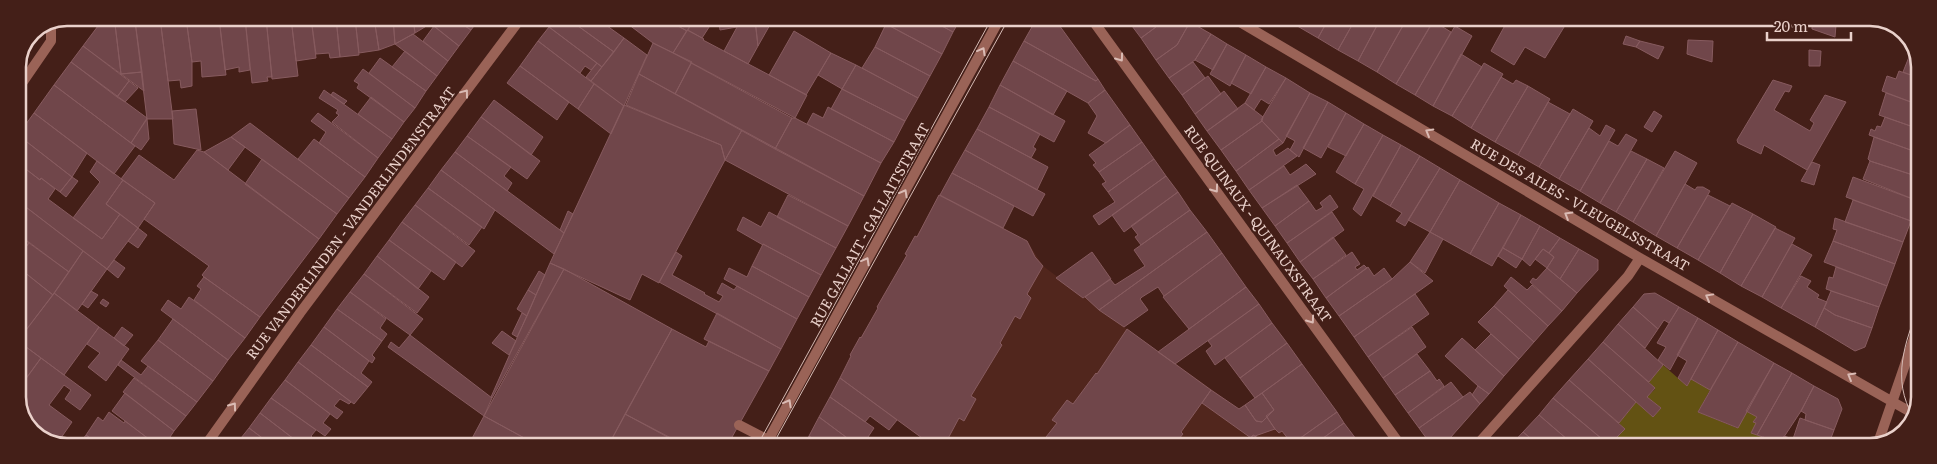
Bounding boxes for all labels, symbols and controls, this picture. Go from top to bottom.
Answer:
scale bar [1767,10,1851,42]
text: 20 m [1774,14,1808,37]
one-way arrow [976,47,986,56]
one-way arrow [1114,52,1123,61]
street label: RUE VANDERLINDEN - VANDERLINDENSTRAAT [241,82,460,363]
one-way arrow [459,89,468,99]
street label: RUE GALLAIT - GALLAITSTRAAT [804,119,934,330]
street label: RUE QUINAUX - QUINAUXSTRAAT [1180,121,1337,326]
one-way arrow [1425,129,1434,139]
street label: RUE DES AILES - VLEUGELSSTRAAT [1467,133,1694,275]
one-way arrow [1209,183,1218,193]
one-way arrow [897,189,907,198]
one-way arrow [1565,212,1574,222]
one-way arrow [860,257,870,266]
one-way arrow [1705,293,1714,303]
one-way arrow [1305,314,1314,324]
one-way arrow [1847,373,1856,383]
one-way arrow [782,399,792,408]
one-way arrow [227,402,236,412]

